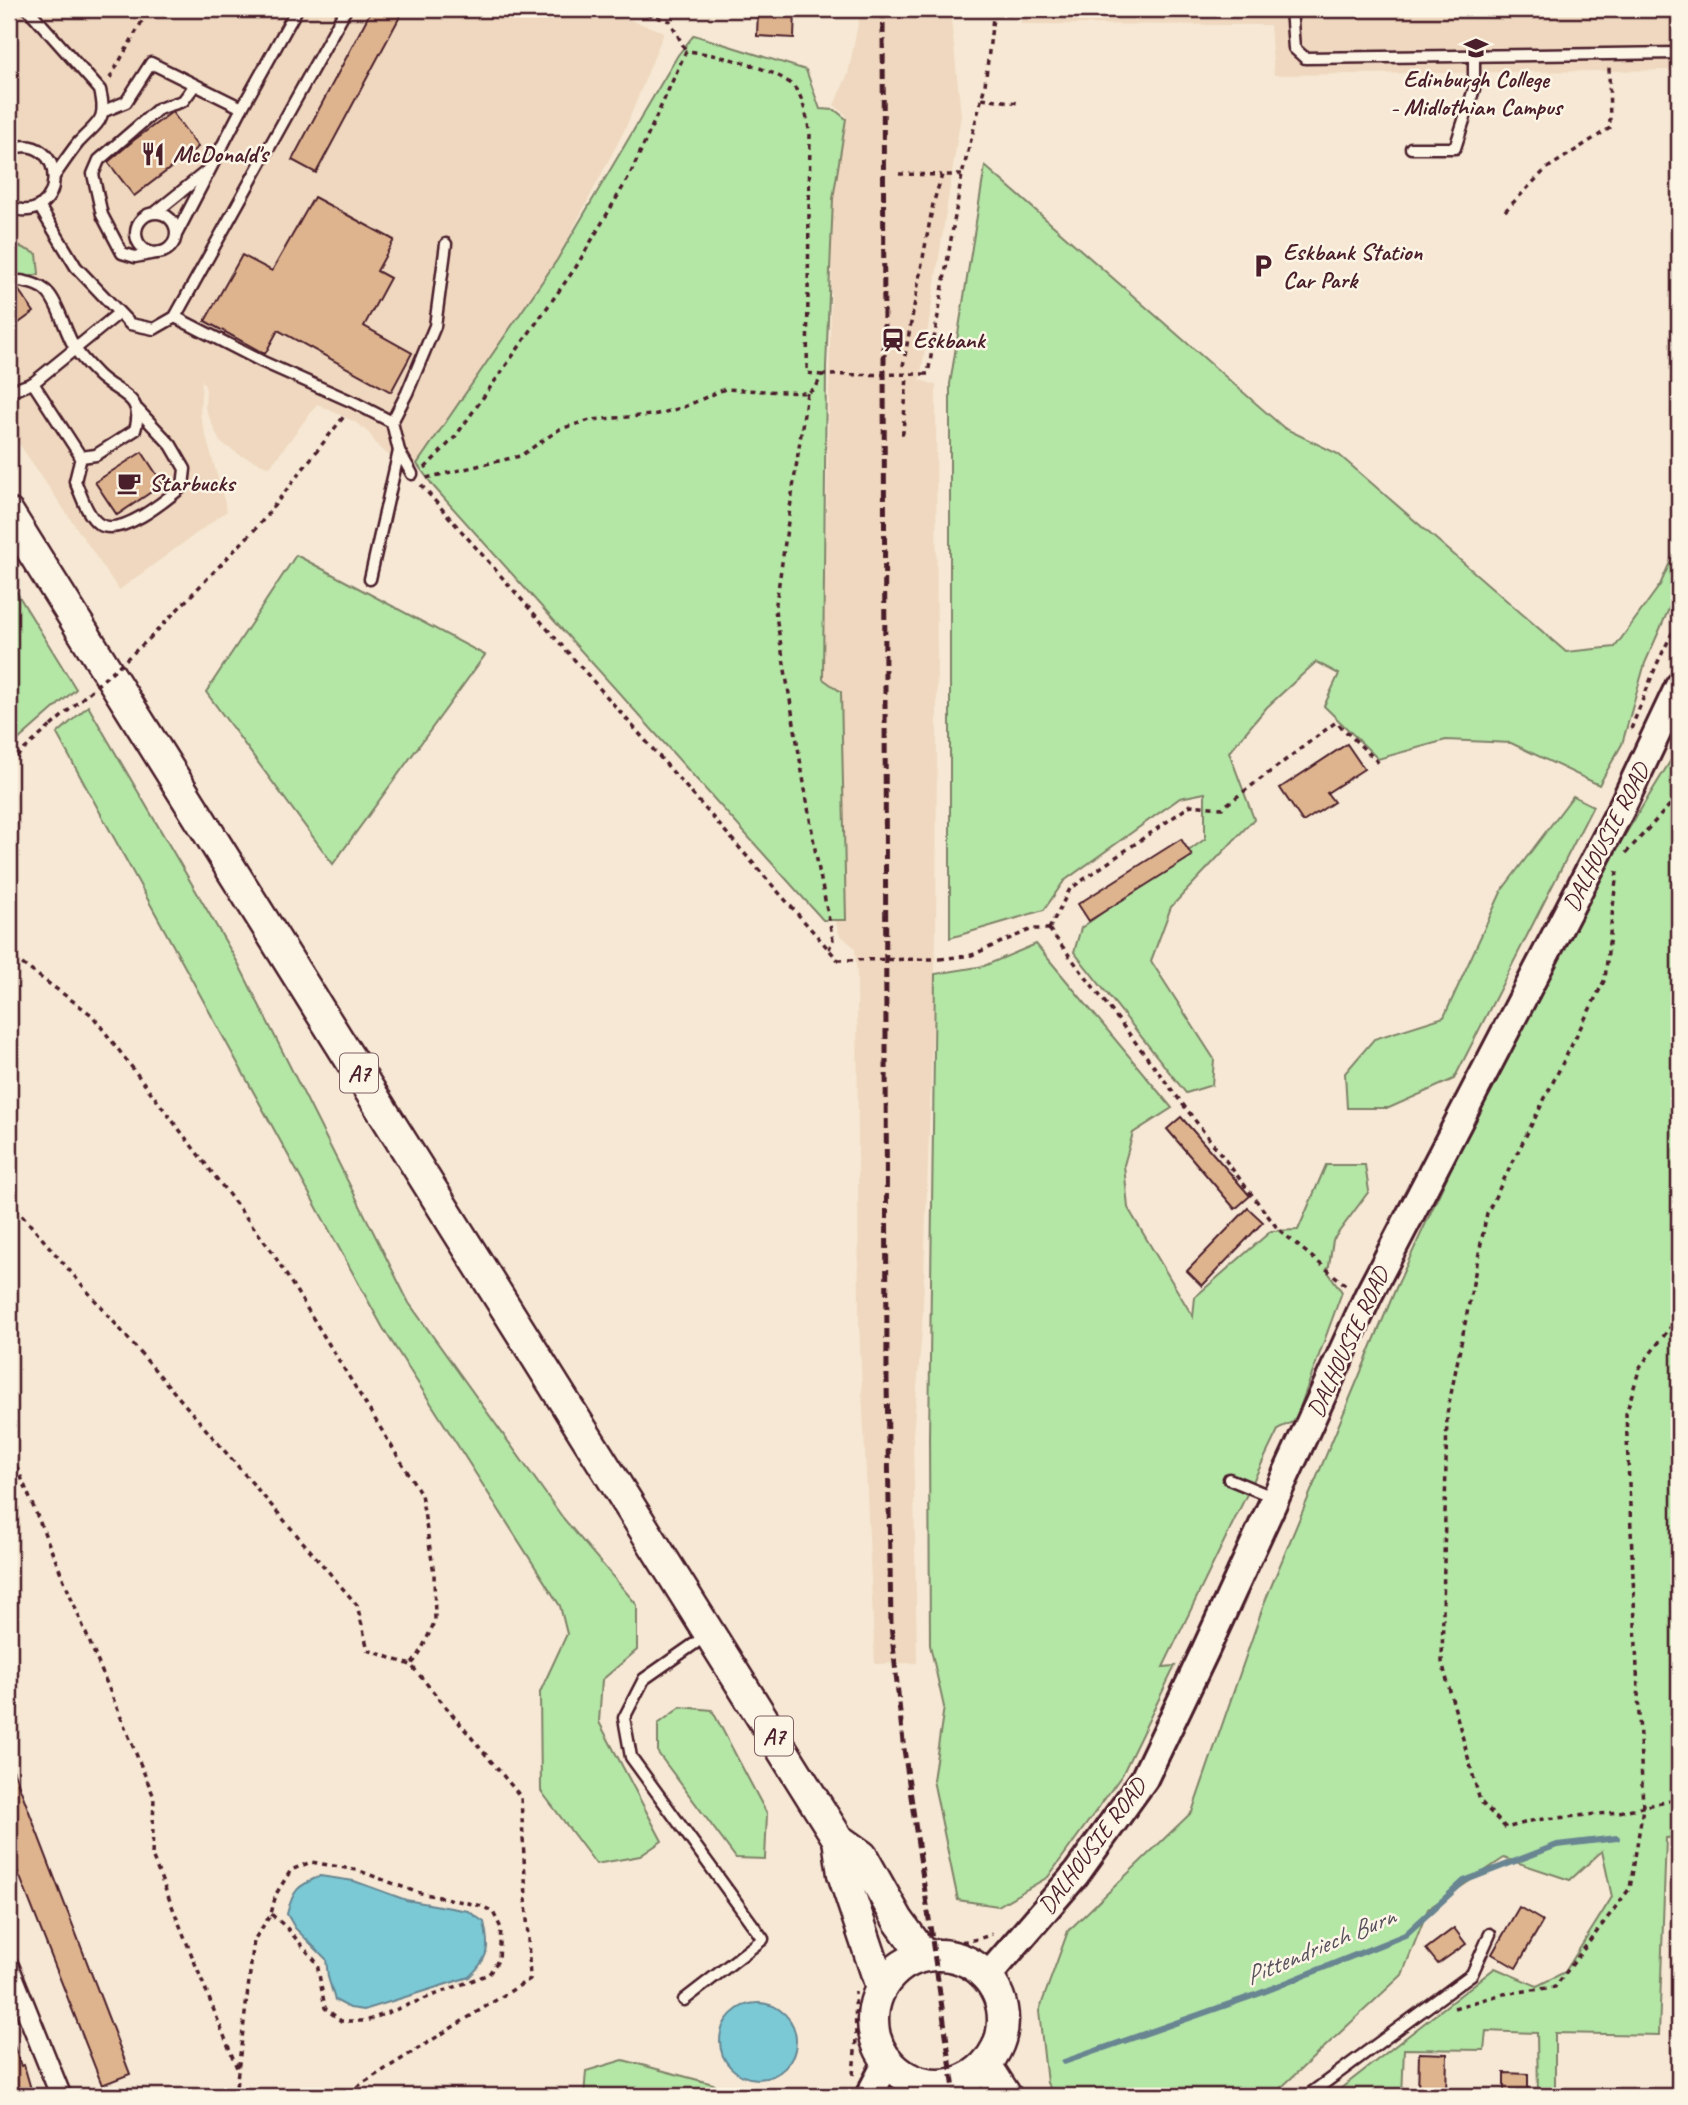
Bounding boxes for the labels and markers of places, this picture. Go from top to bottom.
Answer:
school or university icon: Edinburgh College - Midlothian Campus [1462,34,1490,62]
place label: Edinburgh College - Midlothian Campus [1390,64,1564,122]
place label: McDonald's [173,139,271,169]
restaurant icon: McDonald's [139,140,167,168]
place label: Eskbank Station Car Park [1283,237,1423,295]
parking icon: Eskbank Station Car Park [1249,252,1277,280]
place label: Eskbank [913,325,987,355]
station icon: Eskbank [879,326,907,354]
place label: Starbucks [149,468,237,498]
cafe icon: Starbucks [115,469,143,497]

